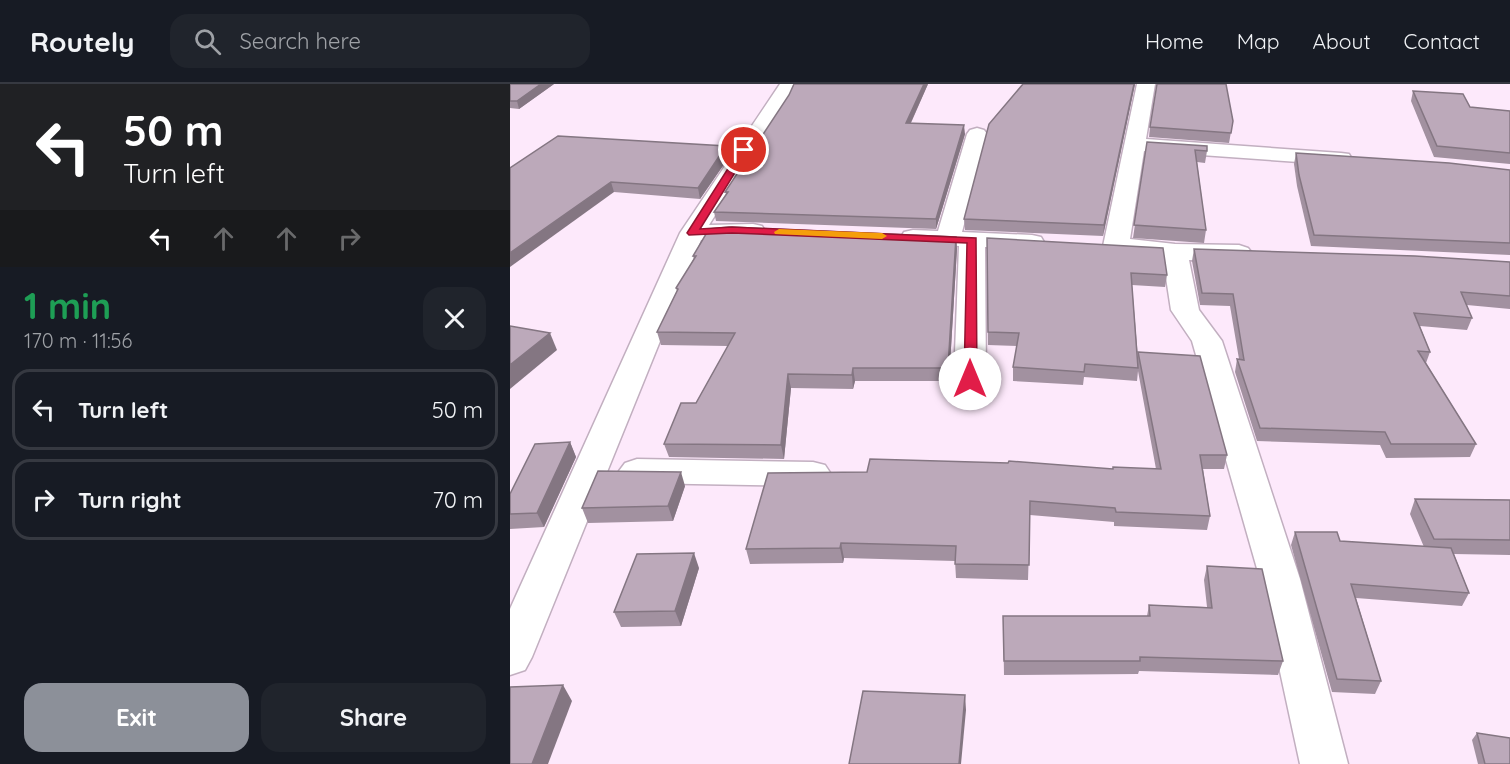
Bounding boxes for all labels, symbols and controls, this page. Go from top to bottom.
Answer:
search box [170,14,590,68]
text: Routely [30,24,134,59]
icon: search [191,25,224,58]
text: Search here [239,27,361,55]
text: Home [1145,28,1204,54]
text: Map [1237,28,1280,54]
text: About [1313,28,1371,54]
text: Contact [1404,28,1480,54]
text: 50 m [123,104,223,157]
icon: left [24,108,102,186]
pin [718,124,769,175]
icon: arrive [727,133,760,166]
text: Turn left [123,156,225,190]
icon: left [144,222,177,255]
icon: ahead [207,222,240,255]
icon: ahead [270,222,303,255]
icon: right [333,222,366,255]
text: 1 min [24,283,111,328]
button: close [423,287,486,350]
text: 170 m · 11:56 [24,328,132,353]
position arrow [938,347,1002,411]
icon: left [27,393,60,426]
text: Turn left [78,396,168,424]
text: 50 m [432,396,483,424]
icon: right [27,483,60,516]
text: Turn right [78,486,182,514]
text: 70 m [433,486,483,514]
button: Exit [24,683,249,752]
button: Share [261,683,486,752]

